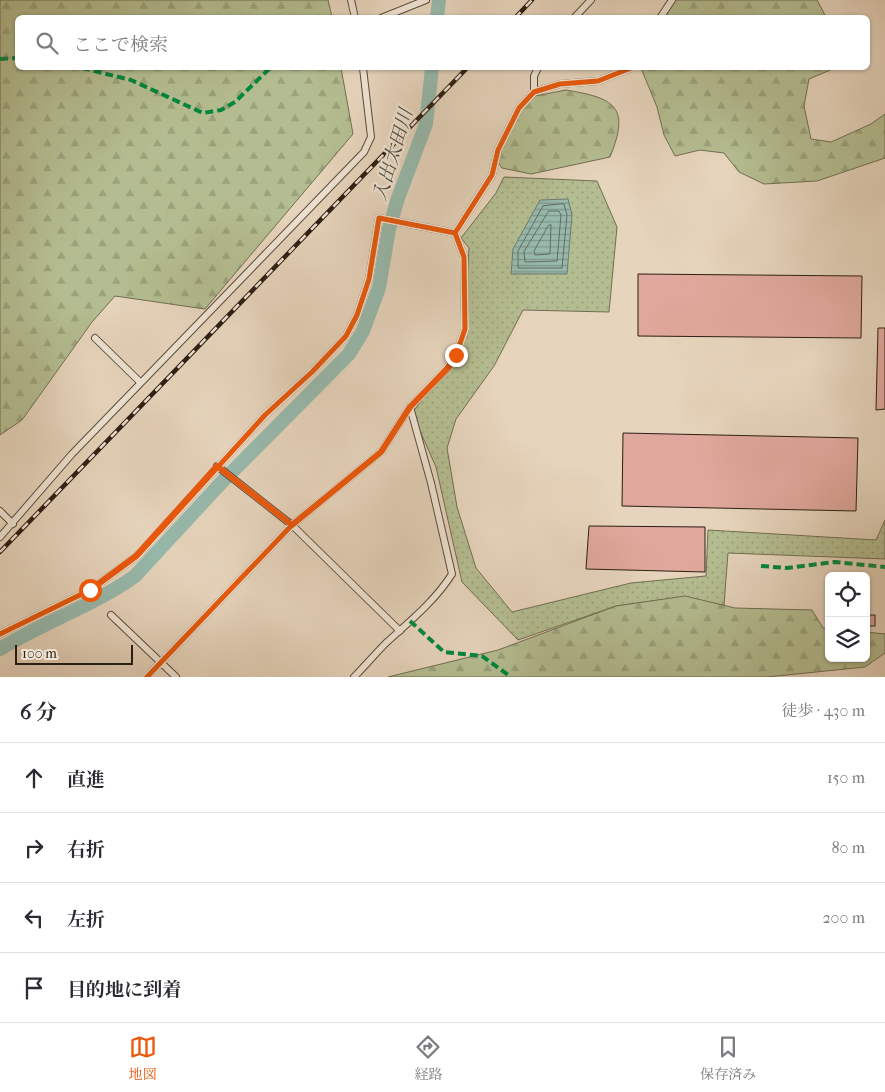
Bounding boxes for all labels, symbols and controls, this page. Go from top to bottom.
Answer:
search box [15,15,870,70]
icon: search [33,29,61,57]
text: ここで検索 [73,34,168,56]
water label: 入出太田川 [369,104,418,204]
route end [445,344,468,367]
map controls [825,572,870,662]
button: locate [825,572,870,617]
route start [79,579,102,602]
button: layers [825,617,870,662]
scale bar [15,642,132,665]
text: 100 m [22,645,57,662]
text: 6 分 [20,700,57,724]
text: 徒歩 · 430 m [781,701,865,720]
icon: ahead [20,764,48,792]
text: 150 m [827,768,865,787]
text: 直進 [67,769,105,791]
icon: right [20,834,48,862]
text: 80 m [831,838,865,857]
text: 右折 [67,839,105,861]
icon: left [20,904,48,932]
text: 200 m [822,908,865,927]
text: 左折 [67,909,105,931]
icon: arrive [20,974,48,1002]
text: 目的地に到着 [67,979,181,1001]
tab: 地図 [129,1033,157,1083]
tab: 経路 [414,1033,442,1083]
tab: 保存済み [700,1033,756,1083]

